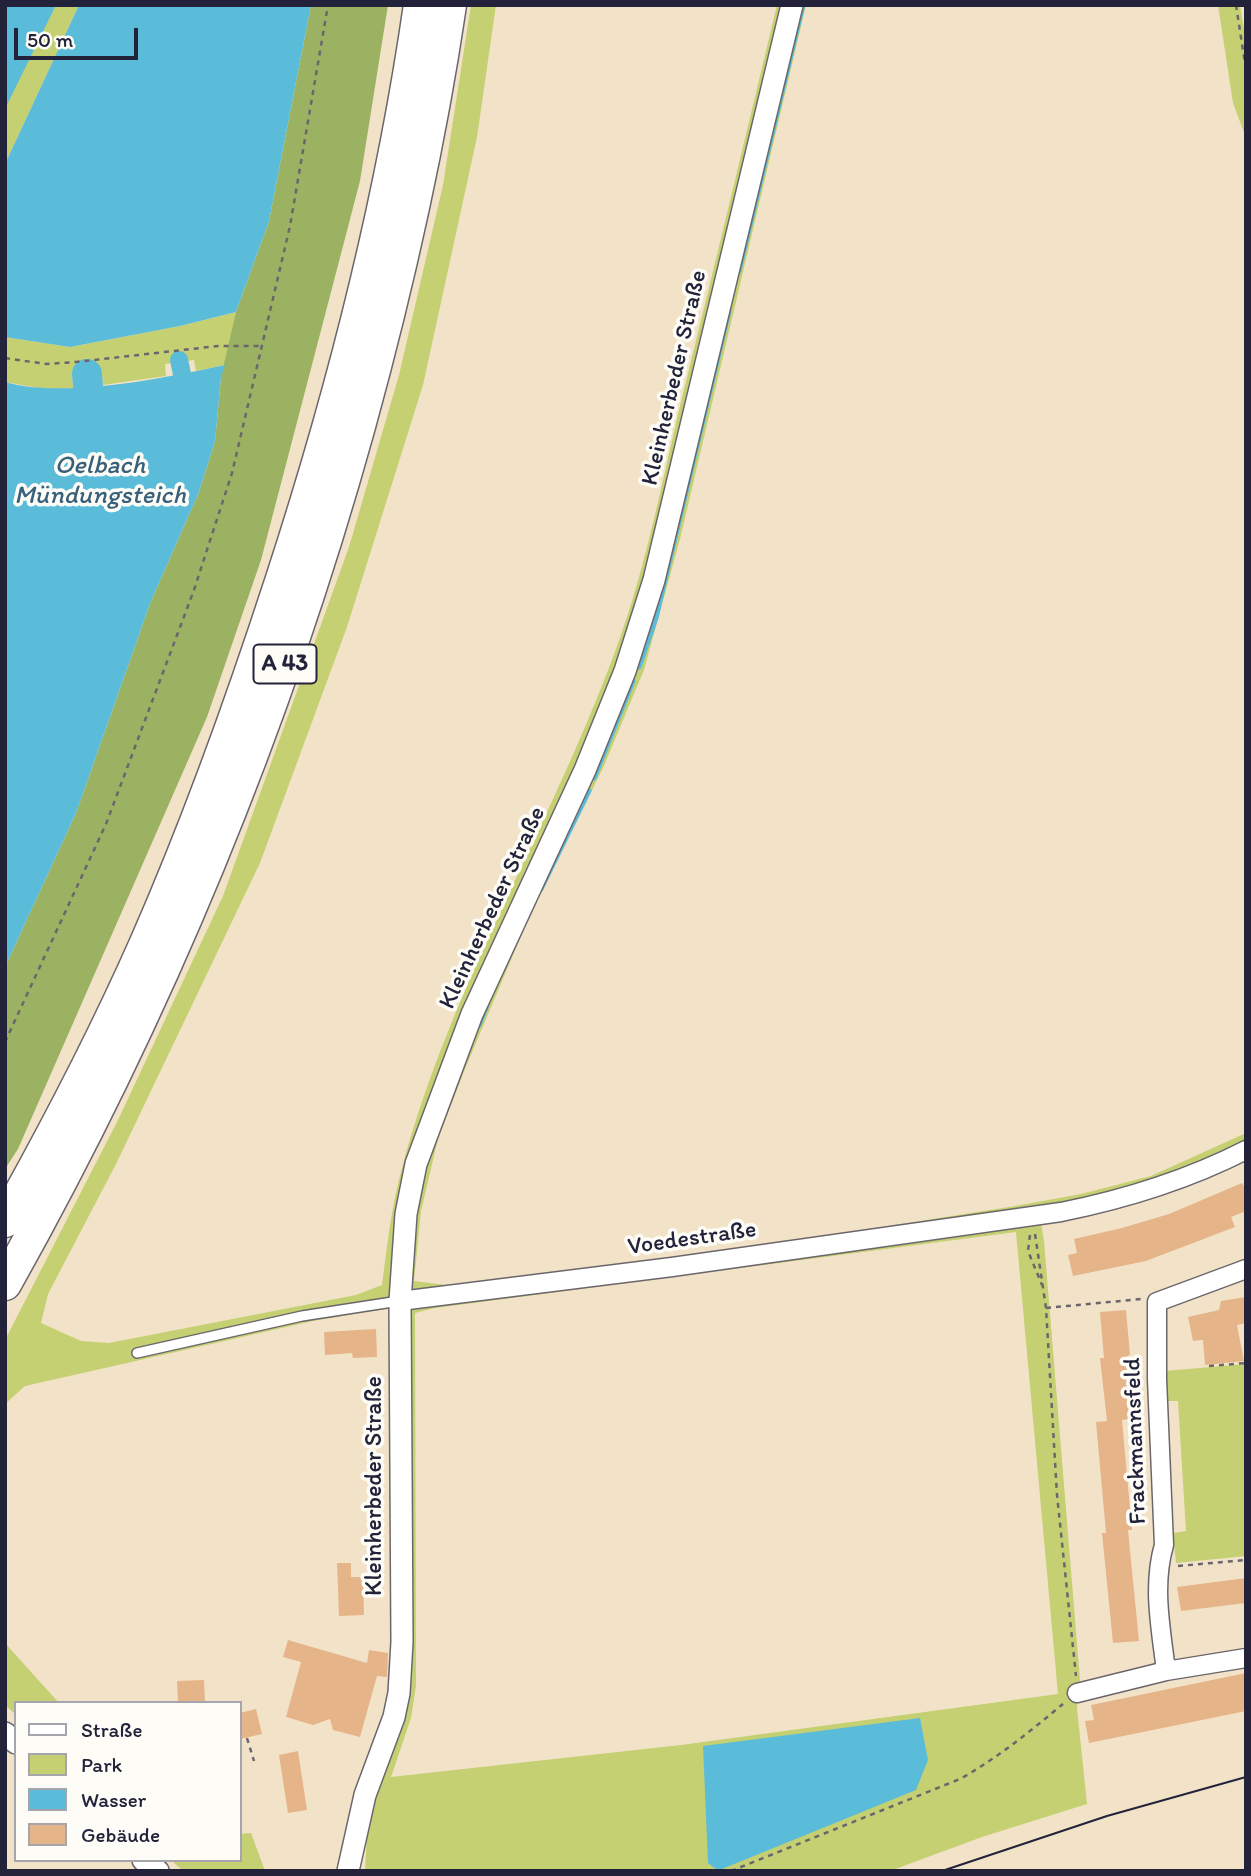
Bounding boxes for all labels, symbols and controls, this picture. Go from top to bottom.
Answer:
scale bar [18,14,142,58]
text: 50 m [27,27,73,52]
street label: Kleinherbeder Straße [636,268,714,488]
water label: Oelbach Mündungsteich [14,450,186,512]
road number: A 43 [254,644,316,684]
street label: Kleinherbeder Straße [433,802,553,1014]
street label: Voedestraße [626,1216,758,1262]
street label: Frackmannsfeld [1119,1357,1153,1525]
street label: Kleinherbeder Straße [361,1376,389,1596]
legend [14,1701,242,1862]
text: Straße [81,1717,142,1742]
text: Park [81,1752,122,1777]
text: Wasser [81,1787,146,1812]
text: Gebäude [81,1822,160,1847]

